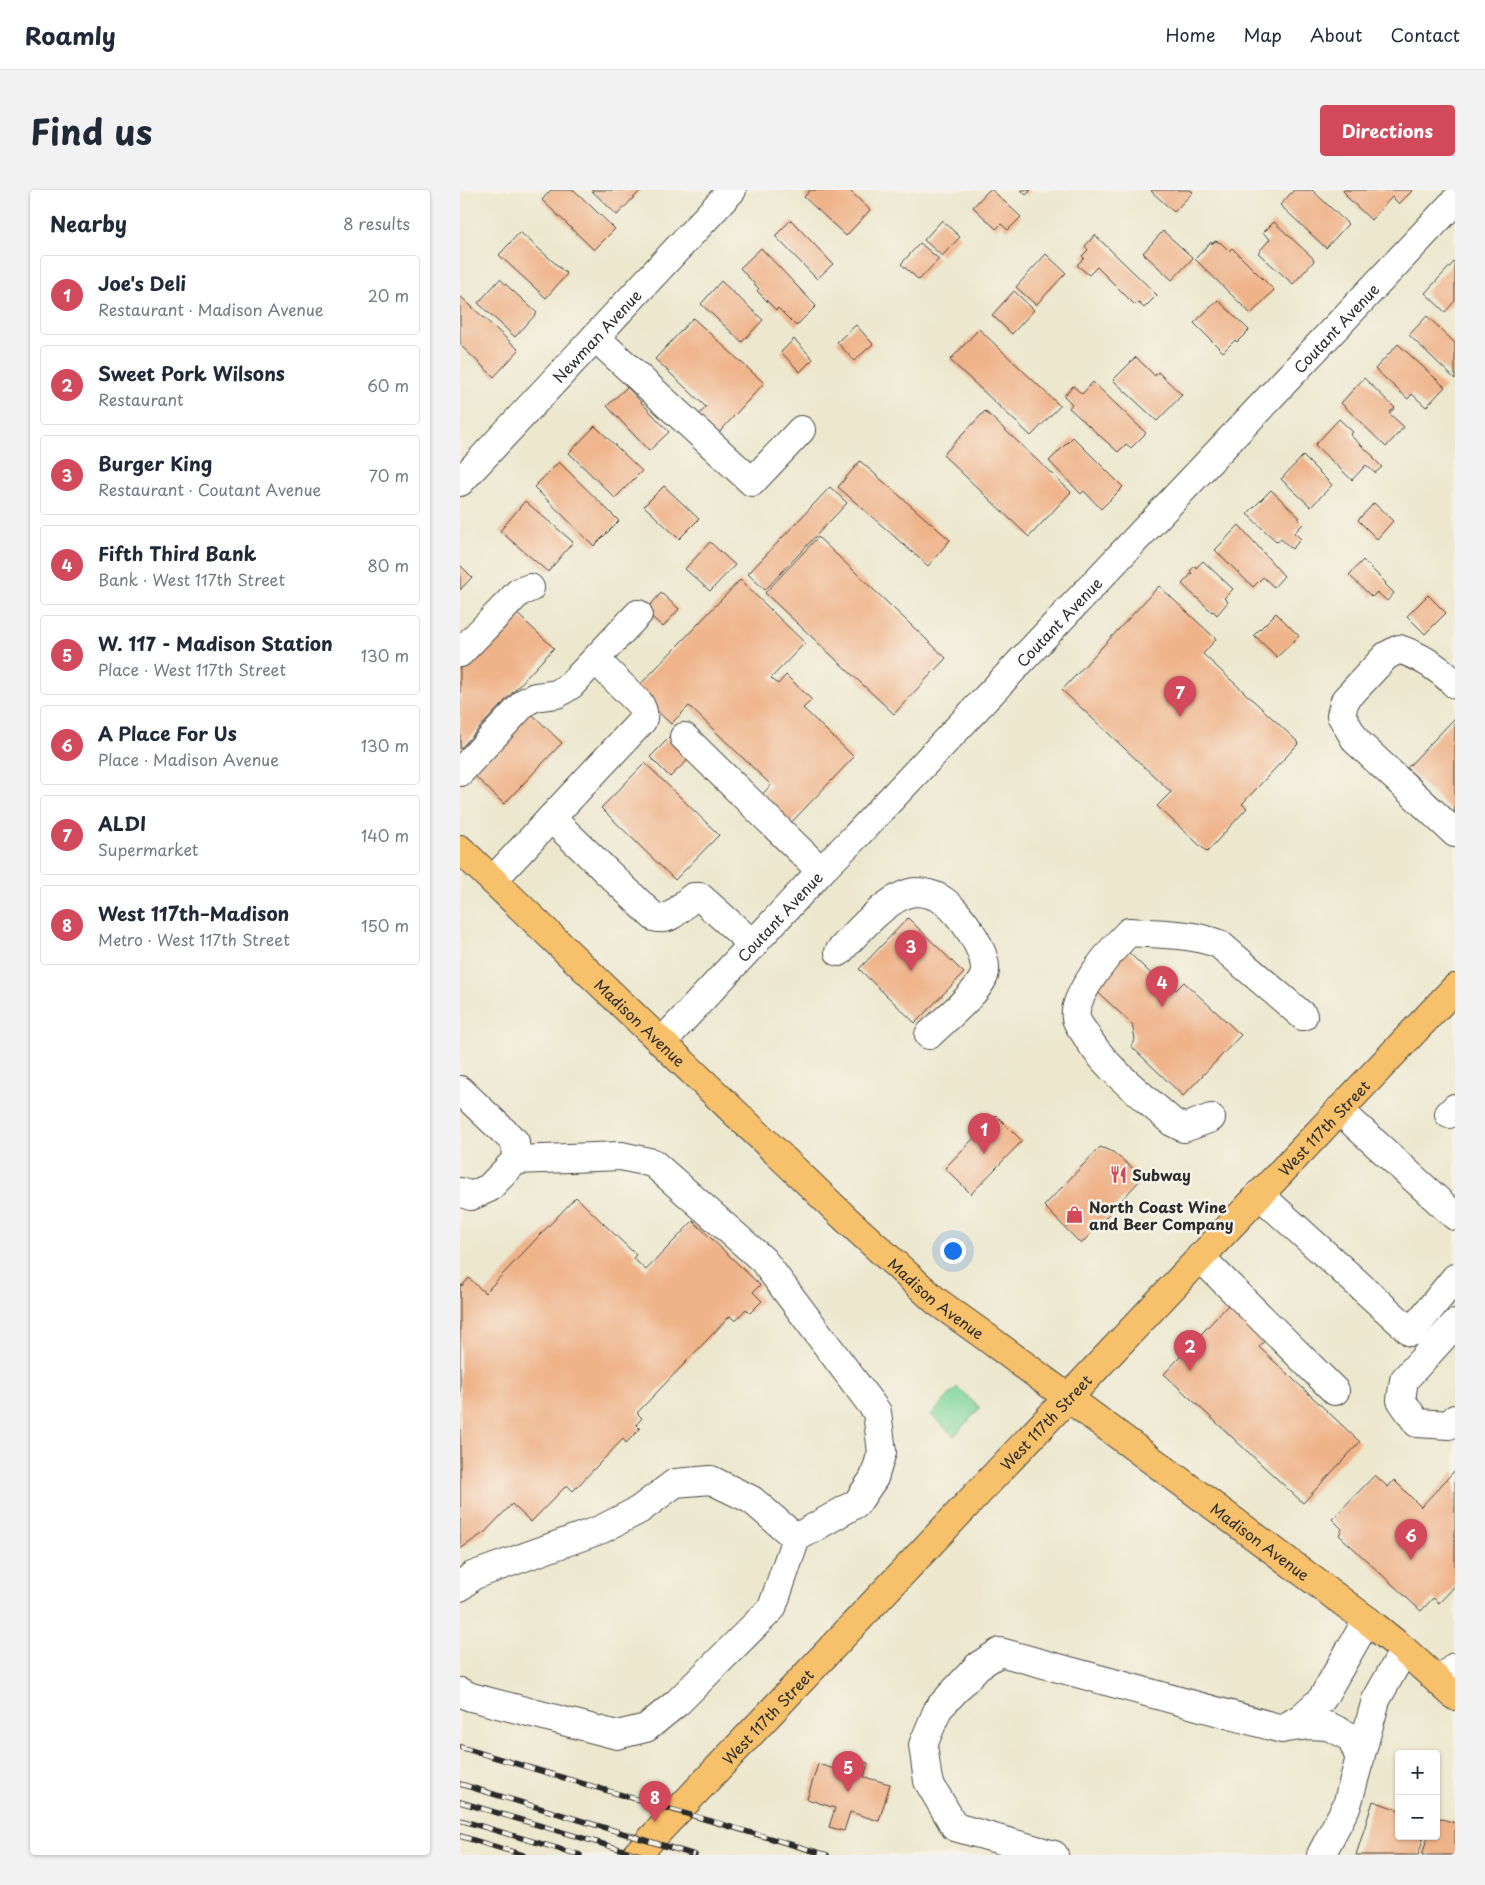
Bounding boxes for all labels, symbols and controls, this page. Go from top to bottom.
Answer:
text: Roamly [25,17,116,53]
text: Home [1165,21,1215,48]
text: Map [1243,21,1282,48]
text: About [1310,21,1362,48]
text: Contact [1390,21,1460,48]
text: Find us [30,104,152,157]
button: Directions [1320,105,1455,156]
text: Nearby [50,207,127,239]
text: 8 results [343,211,410,235]
text: Joe's Deli [98,269,186,297]
street label: Coutant Avenue [1288,277,1384,378]
text: 1 [63,283,71,307]
text: 20 m [368,283,409,307]
street label: Newman Avenue [547,284,646,388]
text: Restaurant · Madison Avenue [98,297,324,321]
text: Sweet Pork Wilsons [98,359,285,387]
text: 2 [61,373,73,397]
text: 60 m [367,373,409,397]
text: Restaurant [98,387,184,411]
text: Burger King [98,449,212,477]
text: 3 [62,463,72,487]
text: 70 m [369,463,409,487]
text: Restaurant · Coutant Avenue [98,477,321,501]
text: Fifth Third Bank [98,539,256,567]
text: 4 [62,553,72,577]
text: 80 m [367,553,409,577]
text: Bank · West 117th Street [98,567,285,591]
street label: Coutant Avenue [1010,571,1107,671]
text: W. 117 - Madison Station [98,629,333,657]
text: 5 [62,643,72,667]
text: 130 m [361,643,409,667]
text: Place · West 117th Street [98,657,286,681]
pin: 7 [1164,676,1196,717]
text: A Place For Us [98,719,237,747]
text: 6 [61,733,73,757]
text: 130 m [361,733,409,757]
text: Place · Madison Avenue [98,747,279,771]
text: ALDI [98,809,146,837]
text: 7 [62,823,72,847]
text: 140 m [361,823,409,847]
text: Supermarket [98,837,198,861]
street label: Coutant Avenue [731,866,827,966]
text: West 117th–Madison [98,899,289,927]
text: 8 [62,913,72,937]
text: 150 m [361,913,409,937]
text: Metro · West 117th Street [98,927,290,951]
pin: 3 [895,930,927,971]
pin: 4 [1146,966,1178,1007]
street label: Madison Avenue [590,973,691,1071]
street label: West 117th Street [1272,1074,1375,1181]
pin: 1 [968,1113,1000,1154]
place label: Subway [1132,1163,1191,1186]
restaurant icon: Subway [1108,1164,1128,1184]
place label: North Coast Wine and Beer Company [1089,1195,1234,1235]
shop icon: North Coast Wine and Beer Company [1065,1205,1085,1225]
your location [940,1238,966,1264]
street label: Madison Avenue [883,1252,990,1344]
pin: 2 [1174,1330,1206,1371]
street label: West 117th Street [994,1369,1096,1475]
street label: Madison Avenue [1206,1496,1315,1585]
pin: 6 [1395,1519,1427,1560]
street label: West 117th Street [716,1663,818,1769]
map controls [1395,1750,1440,1840]
button: + [1395,1750,1440,1795]
pin: 5 [832,1751,864,1792]
pin: 8 [639,1781,671,1822]
button: − [1395,1795,1440,1840]

